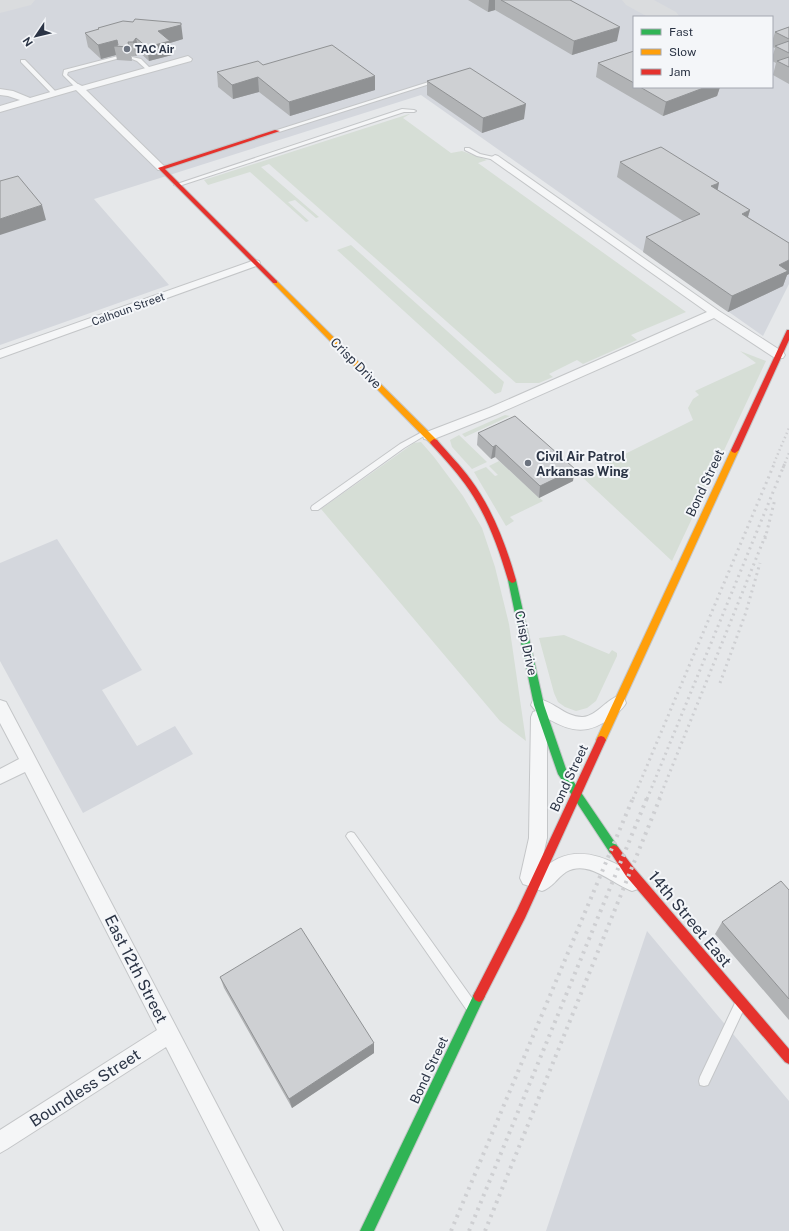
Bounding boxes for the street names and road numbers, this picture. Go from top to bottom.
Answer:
street label: Calhoun Street [90,290,166,328]
street label: Crisp Drive [327,334,385,392]
street label: Bond Street [683,447,727,519]
street label: Crisp Drive [512,609,540,677]
street label: Bond Street [547,742,591,814]
street label: 14th Street East [644,867,736,971]
street label: East 12th Street [101,912,171,1026]
street label: Bond Street [407,1034,451,1106]
street label: Boundless Street [26,1045,144,1131]

